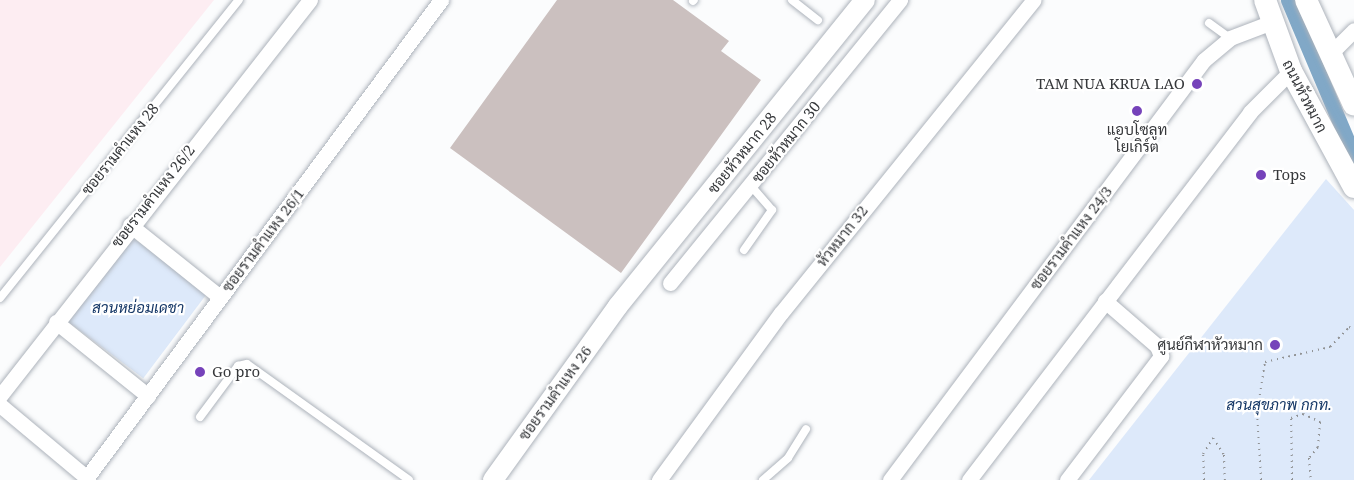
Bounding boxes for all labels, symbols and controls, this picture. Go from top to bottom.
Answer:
street label: ถนนหัวหมาก [1279,56,1331,136]
place label: TAM NUA KRUA LAO [1036,75,1185,93]
marker: TAM NUA KRUA LAO [1190,77,1204,91]
street label: ซอยหัวหมาก 30 [748,98,824,186]
street label: ซอยรามคำแหง 28 [78,100,162,198]
marker: แอบโซลูท โยเกิร์ต [1130,104,1144,118]
street label: ซอยหัวหมาก 28 [704,109,780,197]
place label: แอบโซลูท โยเกิร์ต [1107,120,1167,155]
street label: ซอยรามคำแหง 26/2 [107,141,199,251]
place label: Tops [1273,166,1306,184]
marker: Tops [1254,168,1268,182]
street label: ซอยรามคำแหง 24/3 [1026,183,1116,293]
street label: ซอยรามคำแหง 26/1 [218,185,308,295]
street label: หัวหมาก 32 [813,202,871,270]
park label: สวนหย่อมเดชา [92,299,184,317]
place label: ศูนย์กีฬาหัวหมาก [1157,336,1263,354]
marker: ศูนย์กีฬาหัวหมาก [1268,338,1282,352]
street label: ซอยรามคำแหง 26 [515,342,595,444]
place label: Go pro [212,363,260,381]
marker: Go pro [193,365,207,379]
park label: สวนสุขภาพ กกท. [1226,396,1332,414]

